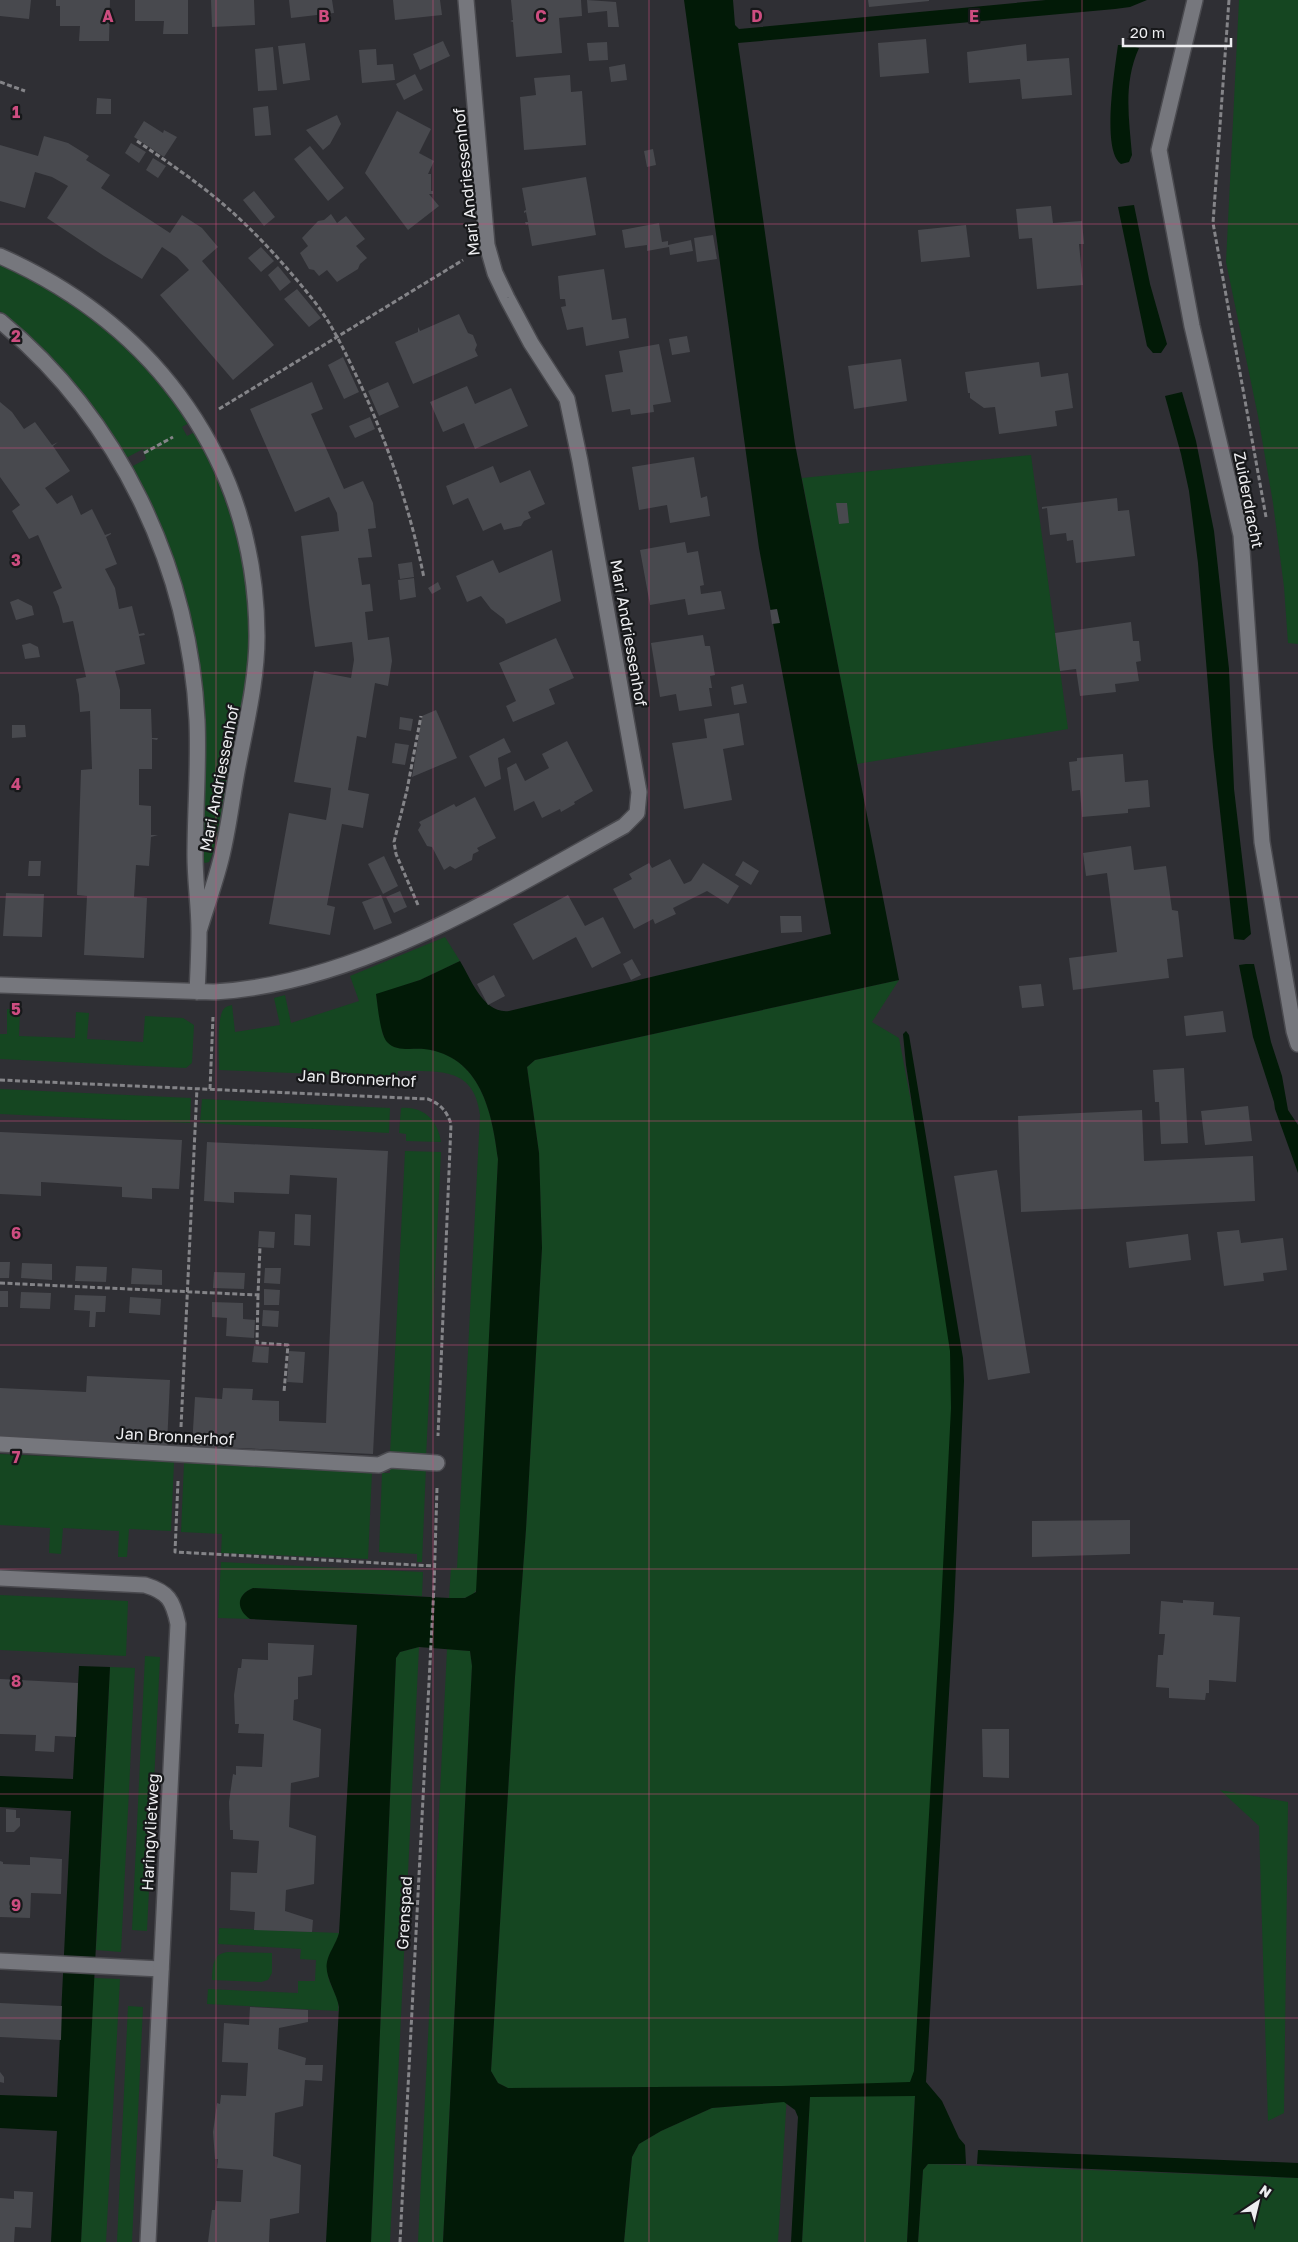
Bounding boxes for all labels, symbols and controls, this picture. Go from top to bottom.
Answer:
text: A [102,6,114,26]
text: B [318,6,330,26]
text: C [535,6,547,26]
text: D [751,6,763,26]
text: E [969,6,979,26]
scale bar [1123,15,1230,47]
text: 20 m [1130,23,1165,41]
text: 1 [12,102,20,122]
street label: Mari Andriessenhof [448,107,484,257]
text: 2 [11,326,21,346]
street label: Zuiderdracht [1230,450,1268,550]
text: 3 [11,550,21,570]
street label: Mari Andriessenhof [606,558,652,708]
street label: Mari Andriessenhof [195,703,243,853]
text: 4 [11,774,21,794]
text: 5 [11,999,21,1019]
street label: Jan Bronnerhof [297,1065,417,1091]
text: 6 [11,1223,21,1243]
street label: Jan Bronnerhof [115,1423,235,1449]
text: 7 [12,1447,21,1467]
text: 8 [11,1671,21,1691]
street label: Haringvlietweg [137,1773,163,1891]
street label: Grenspad [392,1876,416,1950]
text: 9 [11,1895,21,1915]
north arrow [1233,2177,1283,2227]
text: N [1257,2181,1275,2201]

